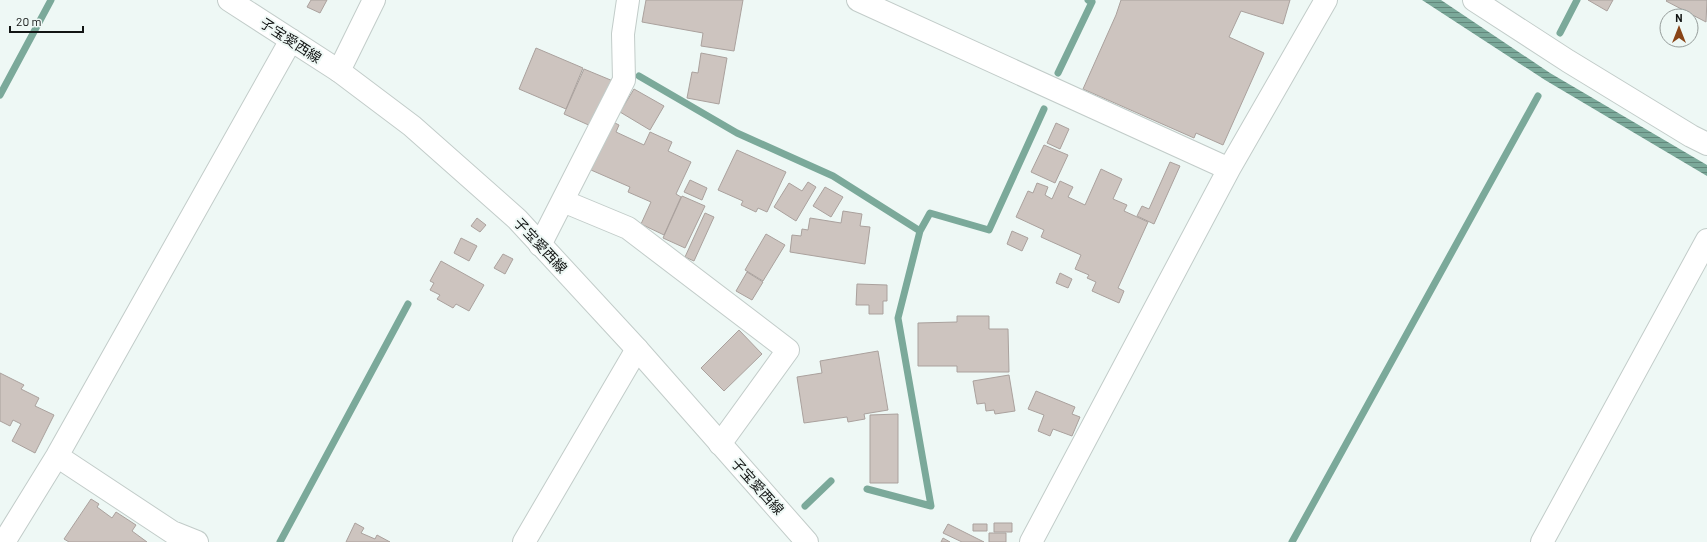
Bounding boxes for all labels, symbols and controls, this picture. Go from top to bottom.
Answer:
scale bar [10,8,83,34]
north arrow [1659,8,1699,48]
text: N [1675,11,1683,24]
text: 20 m [16,14,42,28]
street label: 子宝愛西線 [257,14,325,66]
street label: 子宝愛西線 [511,214,571,276]
street label: 子宝愛西線 [728,454,788,518]

